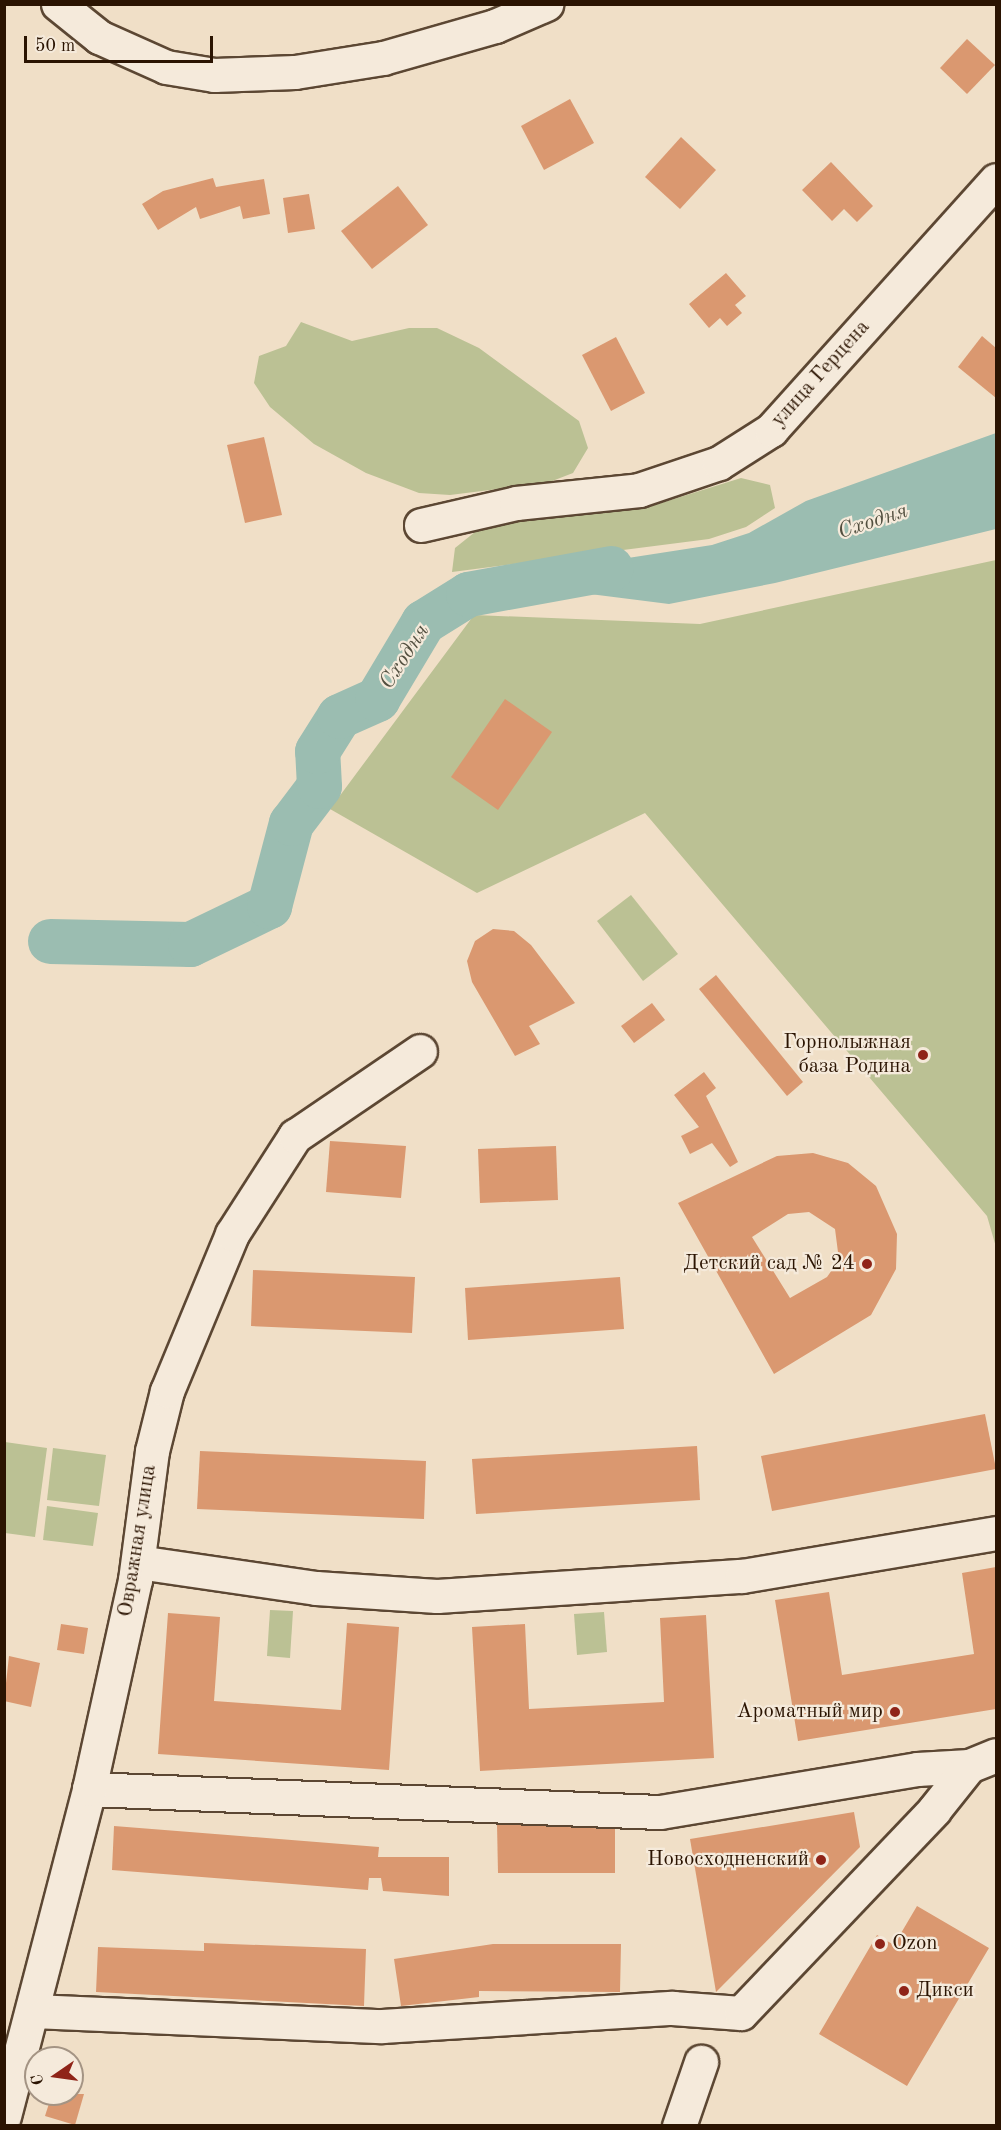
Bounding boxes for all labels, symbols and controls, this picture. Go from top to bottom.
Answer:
scale bar [27,24,216,62]
text: 50 m [35,37,75,55]
street label: улица Герцена [766,315,876,433]
water label: Сходня [834,498,912,546]
water label: Сходня [374,619,436,695]
place label: Горнолыжная база Родина [783,1030,911,1080]
marker: Горнолыжная база Родина [916,1048,930,1062]
place label: Детский сад № 24 [683,1251,855,1277]
marker: Детский сад № 24 [860,1257,874,1271]
street label: Овражная улица [114,1463,162,1619]
place label: Ароматный мир [736,1699,883,1725]
marker: Ароматный мир [888,1705,902,1719]
place label: Новосходненский [647,1847,809,1873]
marker: Новосходненский [814,1853,828,1867]
place label: Ozon [892,1931,938,1957]
marker: Ozon [873,1937,887,1951]
place label: Дикси [916,1978,974,2004]
marker: Дикси [897,1984,911,1998]
north arrow [24,2046,84,2106]
text: С [29,2073,47,2087]

